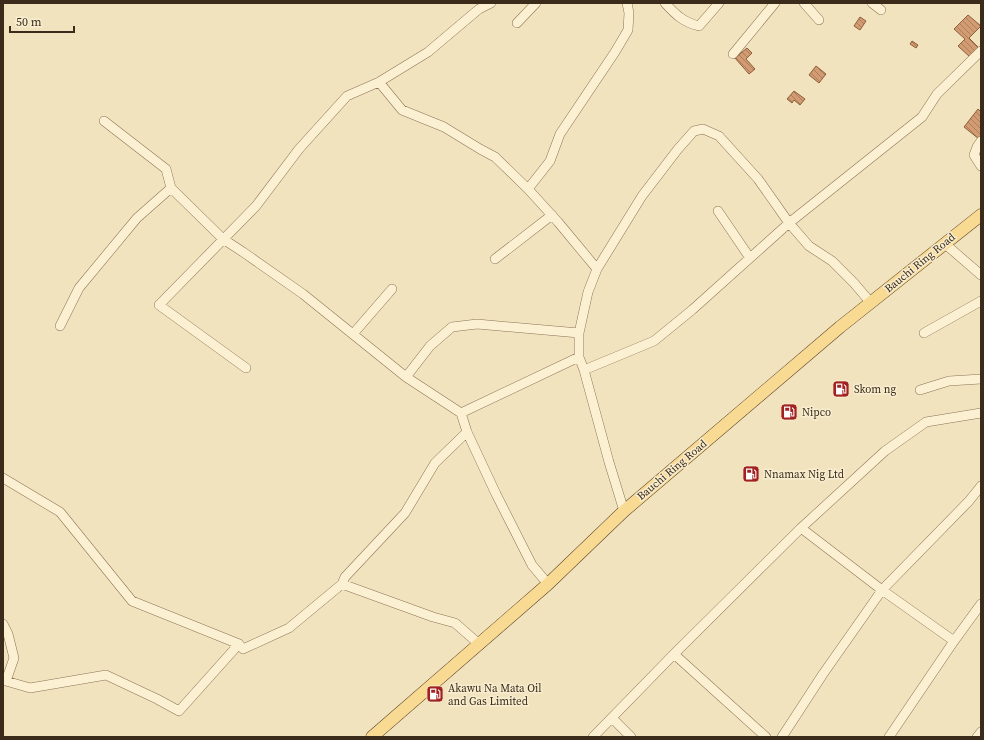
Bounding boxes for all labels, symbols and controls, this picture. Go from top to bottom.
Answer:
scale bar [10,8,74,34]
text: 50 m [16,14,42,30]
street label: Bauchi Ring Road [882,229,959,296]
fuel station icon: Skom ng [831,379,851,399]
place label: Skom ng [854,382,896,397]
fuel station icon: Nipco [779,402,799,422]
place label: Nipco [802,405,831,420]
street label: Bauchi Ring Road [634,436,711,504]
fuel station icon: Nnamax Nig Ltd [741,464,761,484]
place label: Nnamax Nig Ltd [764,467,845,482]
place label: Akawu Na Mata Oil and Gas Limited [448,681,542,709]
fuel station icon: Akawu Na Mata Oil and Gas Limited [425,684,445,704]

